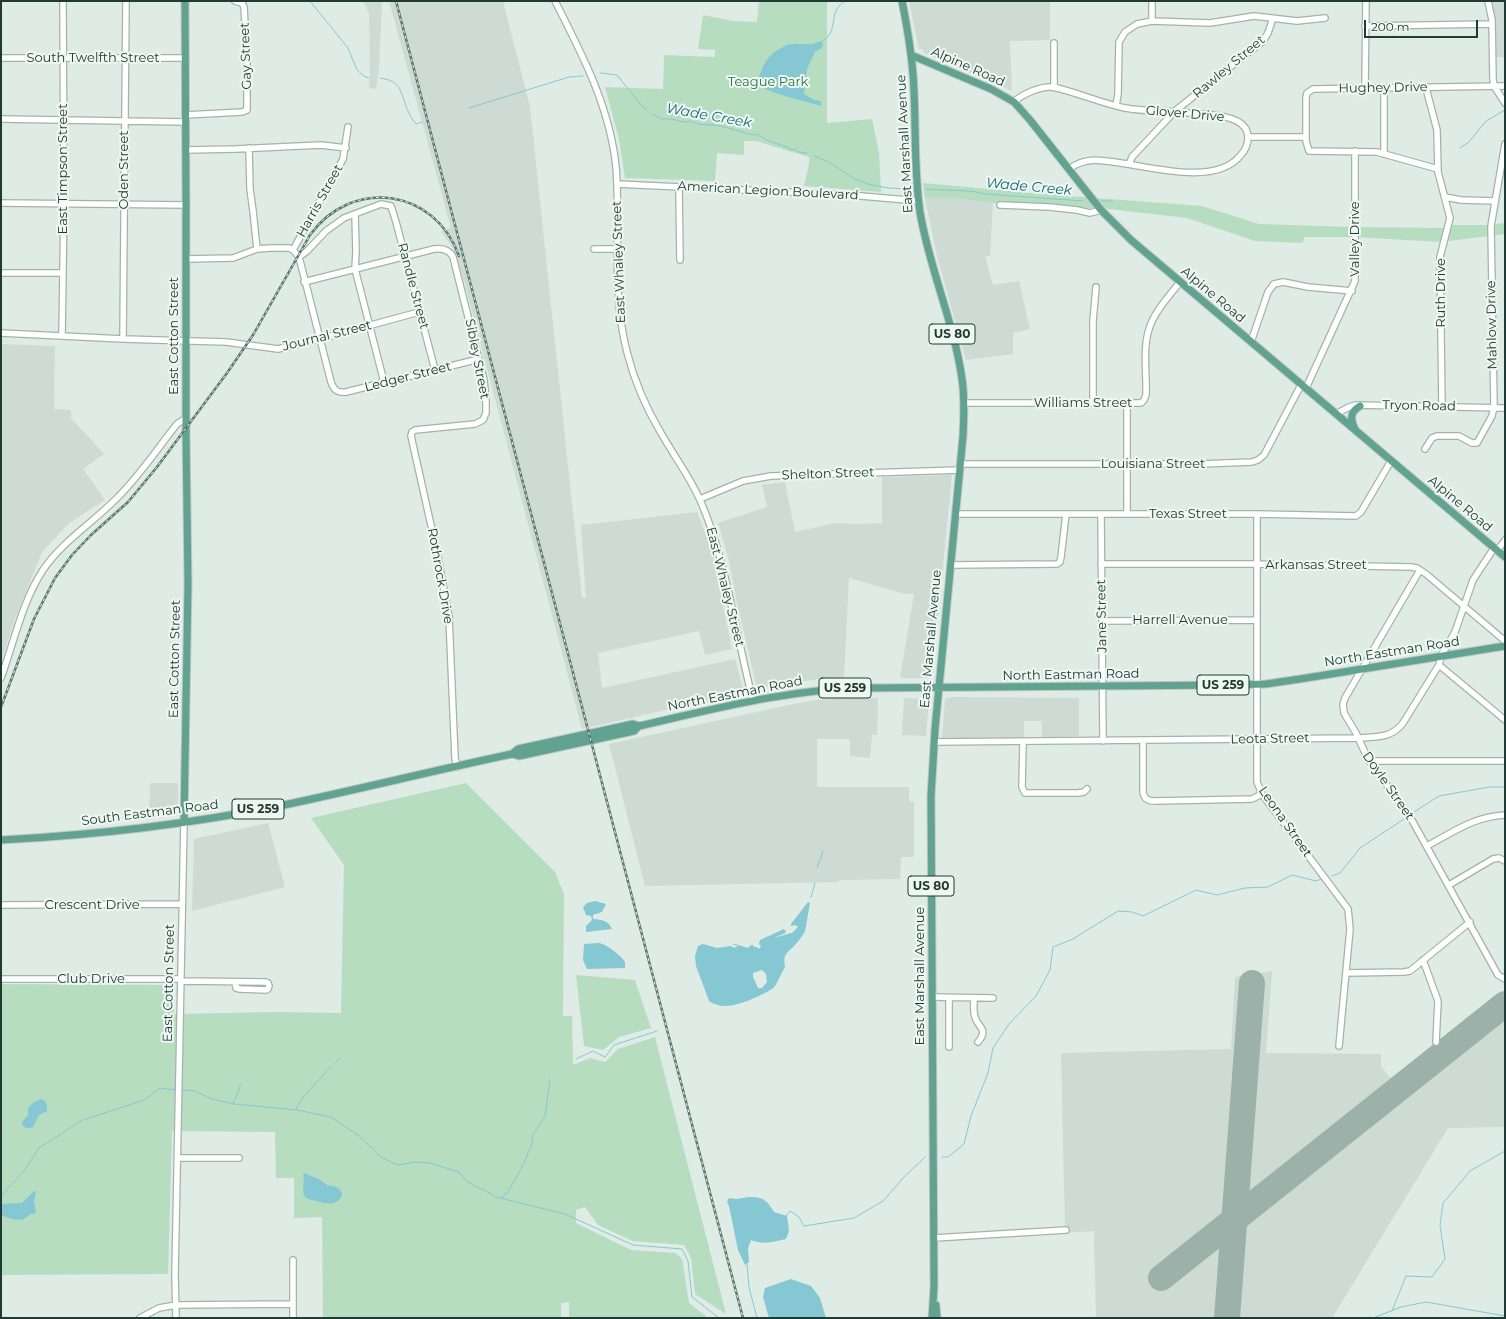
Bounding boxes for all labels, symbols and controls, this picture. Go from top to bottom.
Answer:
scale bar [1366,12,1480,38]
text: 200 m [1371,19,1410,34]
street label: Gay Street [237,22,255,90]
street label: Rawley Street [1190,32,1268,102]
street label: Alpine Road [929,44,1007,90]
street label: South Twelfth Street [26,50,160,66]
park label: Teague Park [728,74,808,90]
street label: East Marshall Avenue [894,74,916,214]
street label: Hughey Drive [1338,79,1428,97]
water label: Wade Creek [665,100,753,132]
street label: Glover Drive [1145,103,1225,125]
street label: East Timpson Street [55,104,71,234]
street label: Oden Street [116,130,132,210]
street label: Harris Street [294,162,346,240]
water label: Wade Creek [985,175,1073,199]
street label: American Legion Boulevard [677,178,859,204]
street label: East Whaley Street [609,200,629,324]
street label: Valley Drive [1347,201,1363,277]
street label: Randle Street [394,241,432,331]
street label: Ruth Drive [1433,258,1449,328]
street label: Alpine Road [1178,264,1248,326]
street label: East Cotton Street [166,277,182,395]
street label: Mahlow Drive [1483,280,1501,370]
street label: Journal Street [281,317,373,355]
street label: Sibley Street [462,318,492,400]
road number: US 80 [929,324,975,344]
street label: Ledger Street [363,359,453,395]
street label: Williams Street [1034,395,1132,411]
street label: Tryon Road [1382,398,1456,414]
street label: Louisiana Street [1101,456,1205,472]
street label: Shelton Street [781,465,875,483]
street label: Alpine Road [1425,473,1495,535]
street label: Texas Street [1149,506,1227,522]
street label: East Whaley Street [703,525,747,649]
street label: Rothrock Drive [424,527,456,625]
street label: Arkansas Street [1265,557,1367,573]
street label: East Marshall Avenue [917,569,945,709]
street label: Jane Street [1094,579,1110,653]
street label: East Cotton Street [166,600,184,718]
street label: Harrell Avenue [1132,612,1228,628]
street label: North Eastman Road [1323,634,1461,670]
street label: North Eastman Road [1002,666,1140,684]
street label: North Eastman Road [666,673,804,715]
road number: US 259 [1197,675,1249,695]
road number: US 259 [819,678,871,698]
street label: Leota Street [1230,731,1310,747]
street label: Doyle Street [1359,749,1417,823]
street label: Leona Street [1255,784,1315,860]
street label: South Eastman Road [81,797,219,829]
road number: US 259 [232,799,284,819]
road number: US 80 [908,876,954,896]
street label: Crescent Drive [44,897,140,913]
street label: East Marshall Avenue [912,907,928,1045]
street label: East Cotton Street [160,924,178,1042]
street label: Club Drive [57,971,125,987]

